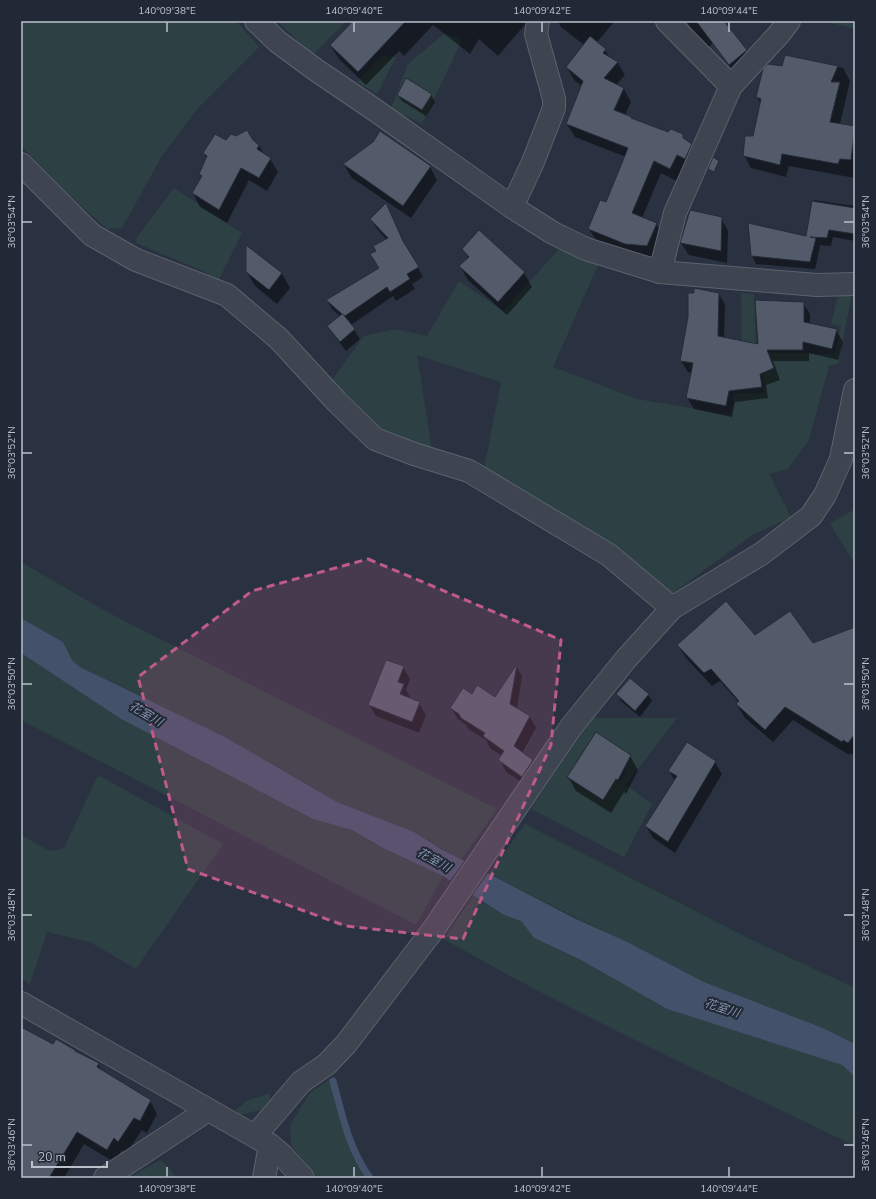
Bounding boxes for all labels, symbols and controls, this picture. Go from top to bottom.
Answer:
text: 140°09'38"E [138,4,196,18]
text: 140°09'40"E [325,4,383,18]
text: 140°09'42"E [513,4,571,18]
text: 140°09'44"E [700,4,758,18]
text: 36°03'54"N [5,195,19,249]
text: 36°03'54"N [859,195,873,249]
text: 36°03'52"N [5,426,19,480]
text: 36°03'52"N [859,426,873,480]
text: 36°03'50"N [5,657,19,711]
text: 36°03'50"N [859,657,873,711]
water label: 花室川 [126,698,167,731]
water label: 花室川 [414,844,455,877]
text: 36°03'48"N [5,888,19,942]
text: 36°03'48"N [859,888,873,942]
water label: 花室川 [702,995,743,1022]
text: 36°03'46"N [5,1118,19,1172]
text: 36°03'46"N [859,1118,873,1172]
scale bar [32,1143,107,1169]
text: 20 m [38,1149,66,1165]
text: 140°09'38"E [138,1182,196,1196]
text: 140°09'40"E [325,1182,383,1196]
text: 140°09'42"E [513,1182,571,1196]
text: 140°09'44"E [700,1182,758,1196]

